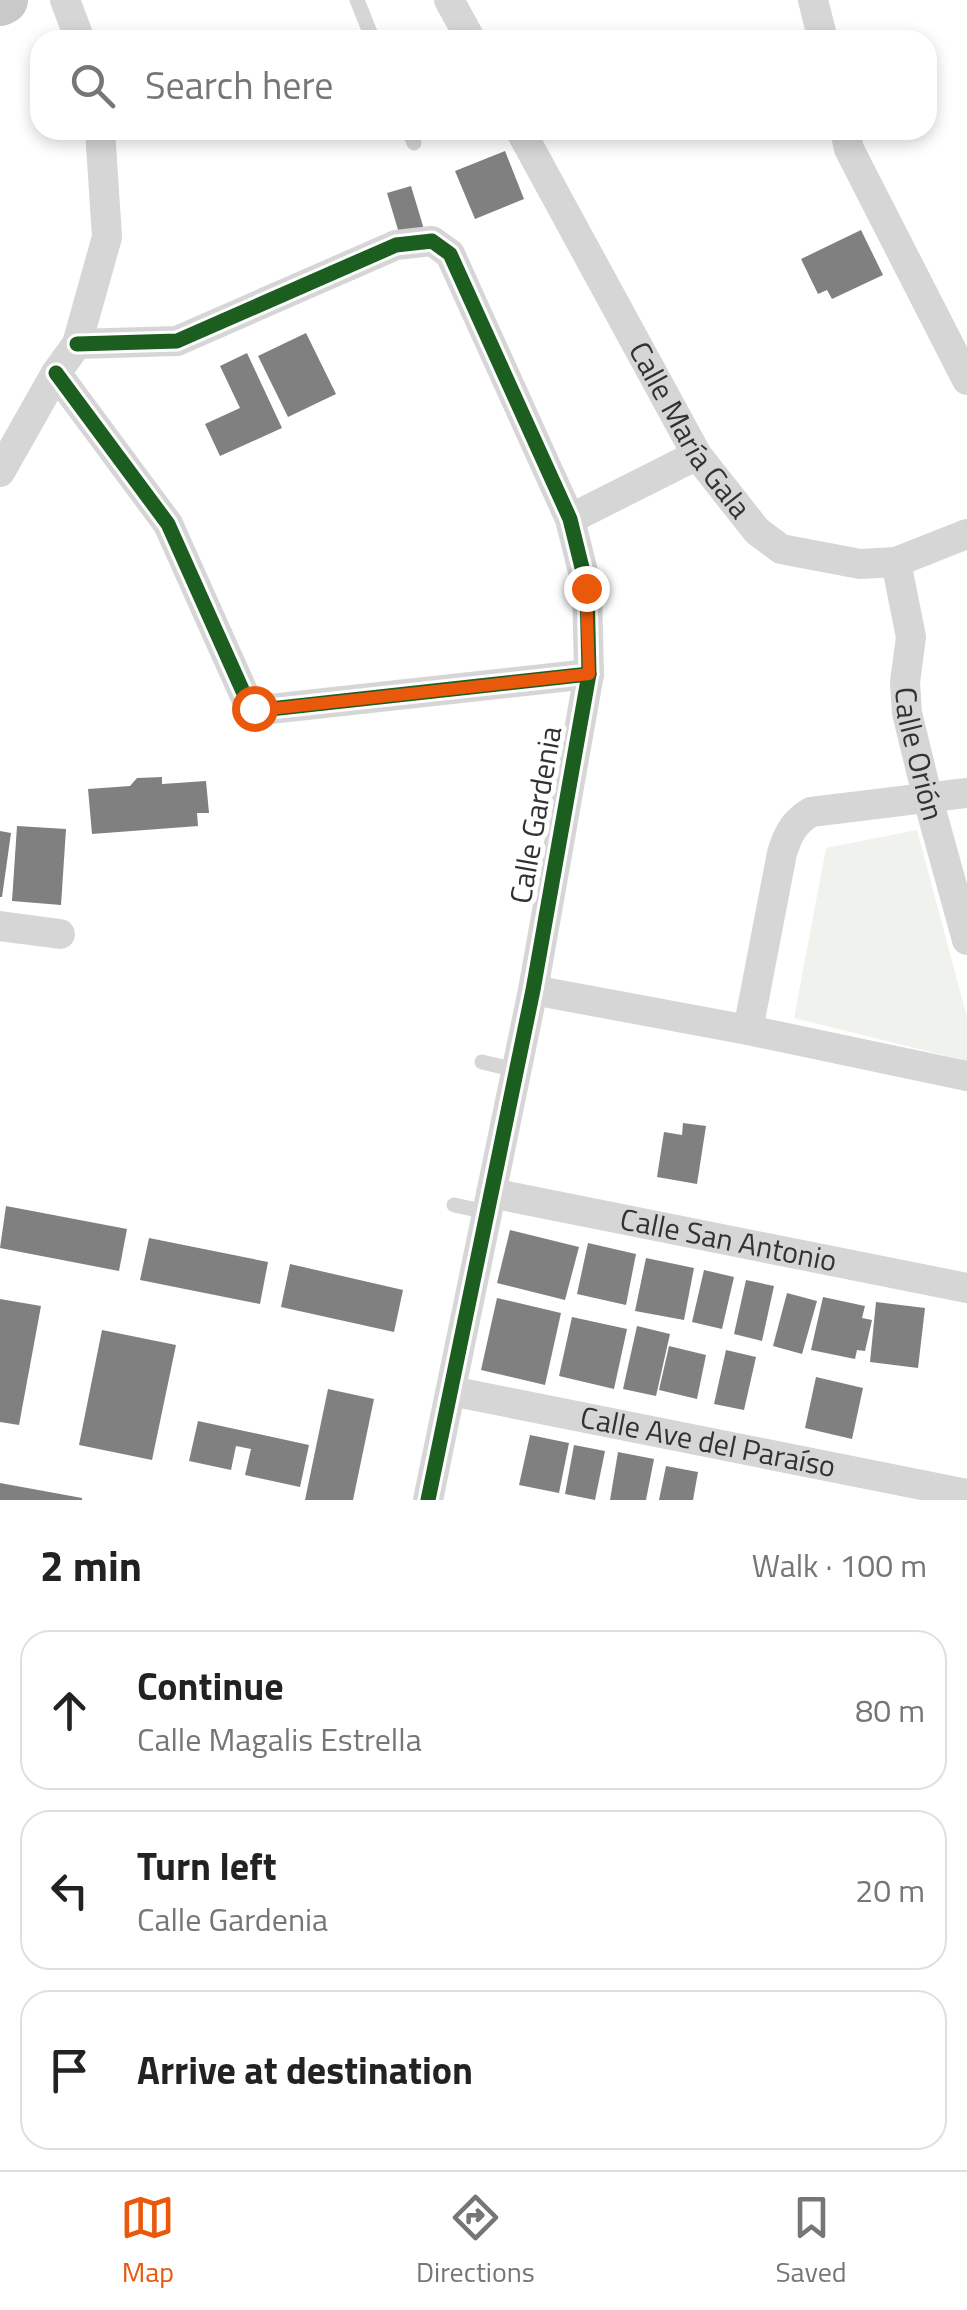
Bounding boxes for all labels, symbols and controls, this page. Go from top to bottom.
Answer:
search box [30,30,937,140]
text: Search here [145,56,333,114]
icon: search [65,58,120,113]
street label: Calle María Gala [618,333,763,528]
route end [564,566,610,612]
route start [232,686,278,732]
street label: Calle Orión [883,686,957,825]
street label: Calle Gardenia [497,723,573,907]
street label: Calle San Antonio [616,1195,841,1283]
street label: Calle Ave del Paraíso [576,1393,840,1489]
text: 2 min [40,1533,142,1597]
text: Walk · 100 m [752,1541,927,1589]
text: Continue [137,1657,284,1715]
icon: ahead [42,1683,97,1738]
text: 80 m [855,1686,925,1734]
text: Calle Magalis Estrella [137,1715,422,1763]
text: Turn left [137,1837,277,1895]
icon: left [42,1863,97,1918]
text: 20 m [855,1866,925,1914]
text: Calle Gardenia [137,1895,328,1943]
text: Arrive at destination [137,2041,473,2099]
icon: arrive [42,2043,97,2098]
tab: Map [120,2190,175,2293]
tab: Directions [416,2190,535,2293]
tab: Saved [775,2190,847,2293]

